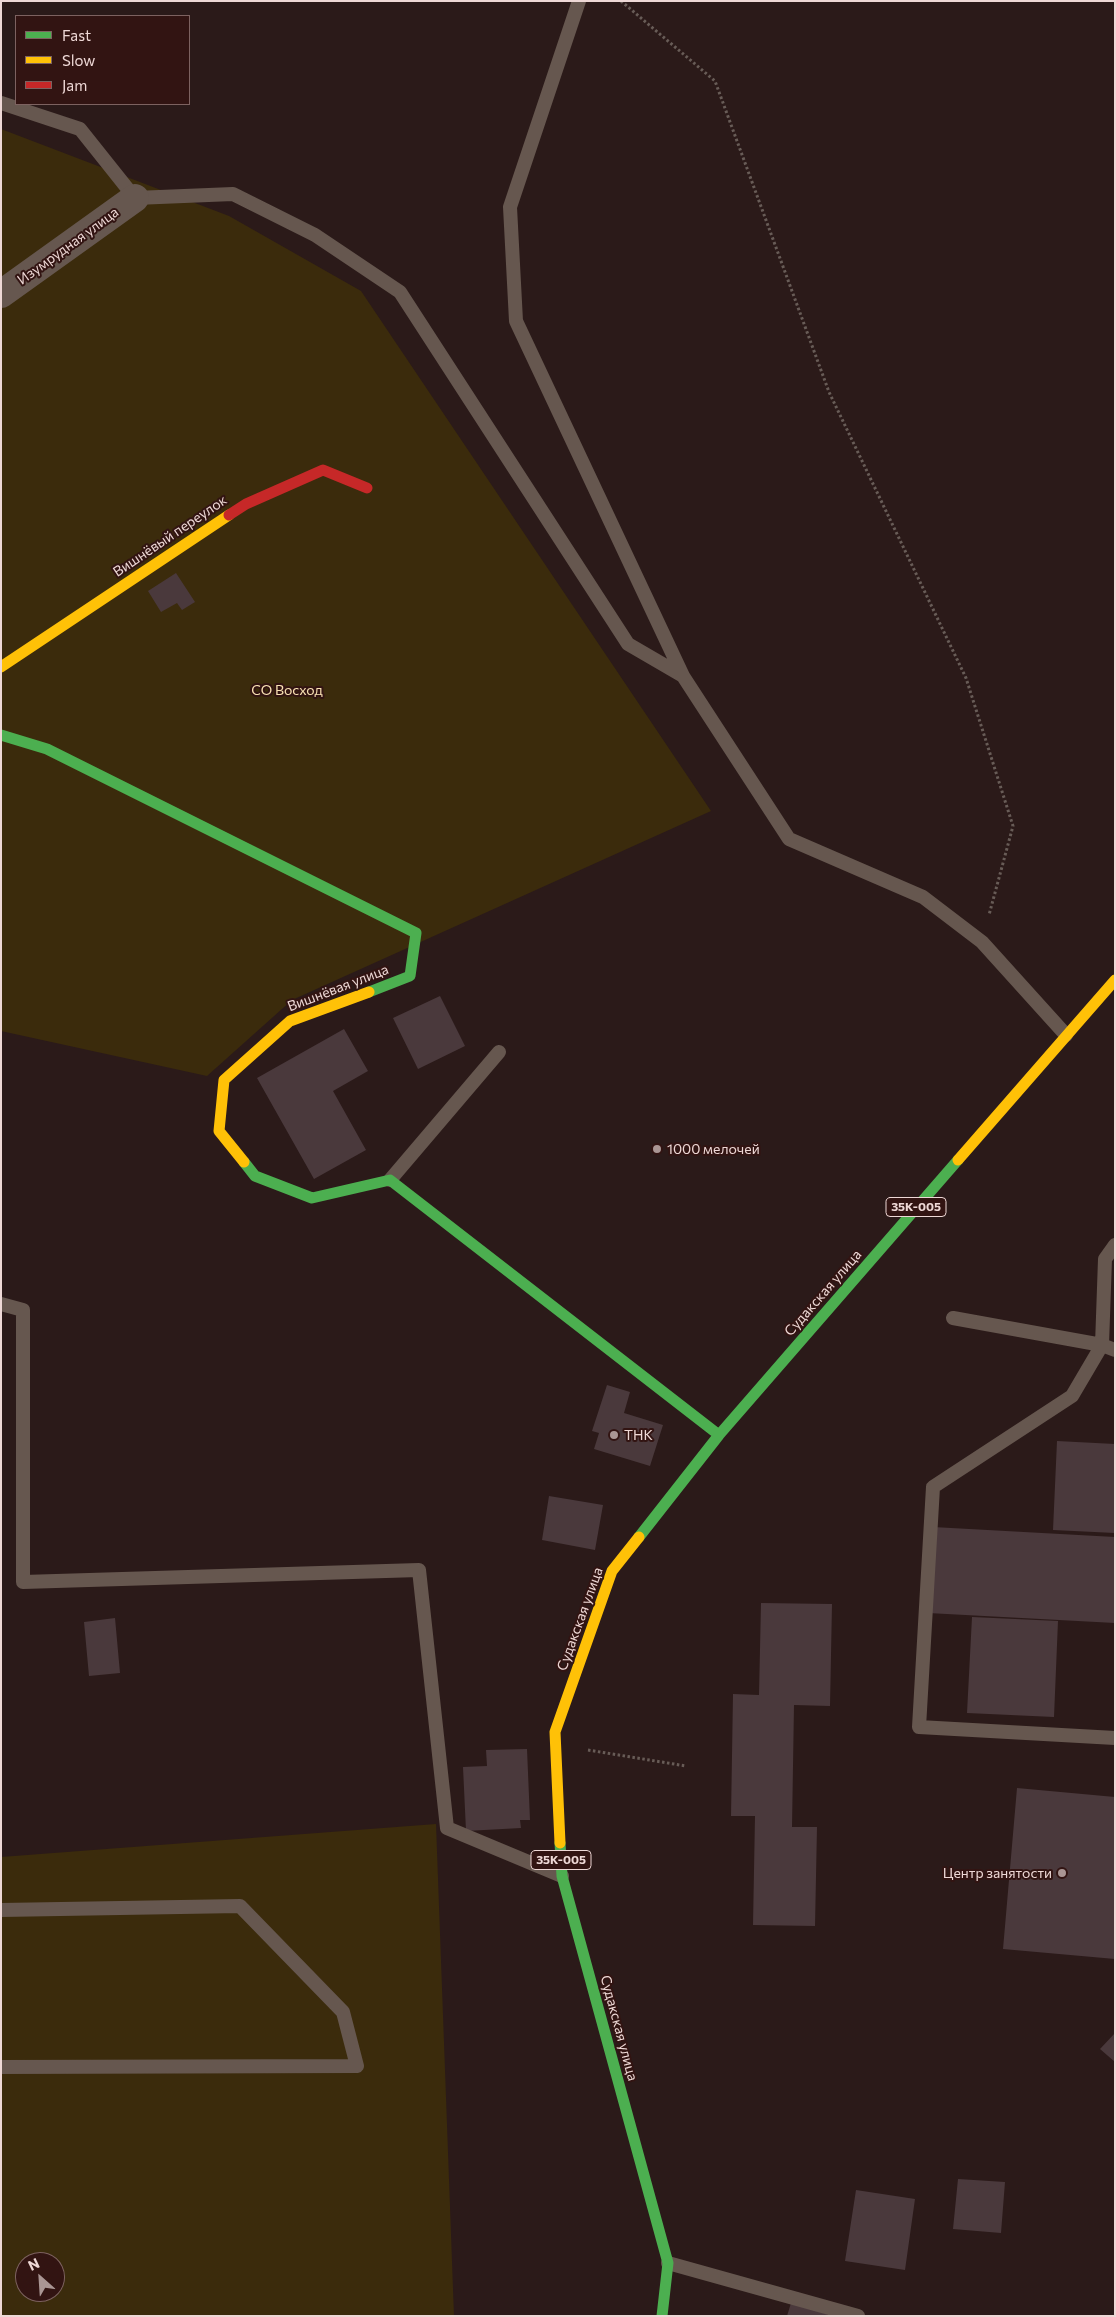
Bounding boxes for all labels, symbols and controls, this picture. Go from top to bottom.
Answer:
legend [15,15,190,105]
text: Fast [62,26,91,44]
text: Slow [62,51,95,69]
text: Jam [62,76,87,94]
street label: Изумрудная улица [14,204,122,288]
street label: Вишнёвый переулок [110,492,230,580]
park label: СО Восход [251,682,323,698]
street label: Вишнёвая улица [285,961,391,1015]
place label: 1000 мелочей [667,1141,760,1157]
marker: 1000 мелочей [651,1143,663,1155]
road number: 35К-005 [886,1198,946,1216]
street label: Судакская улица [781,1246,865,1340]
place label: ТНК [624,1427,653,1443]
marker: ТНК [608,1429,620,1441]
street label: Судакская улица [554,1565,606,1673]
road number: 35К-005 [531,1850,591,1870]
place label: Центр занятости [943,1865,1052,1881]
marker: Центр занятости [1056,1867,1068,1879]
street label: Судакская улица [597,1973,641,2083]
north arrow [15,2252,65,2302]
text: N [25,2254,42,2274]

